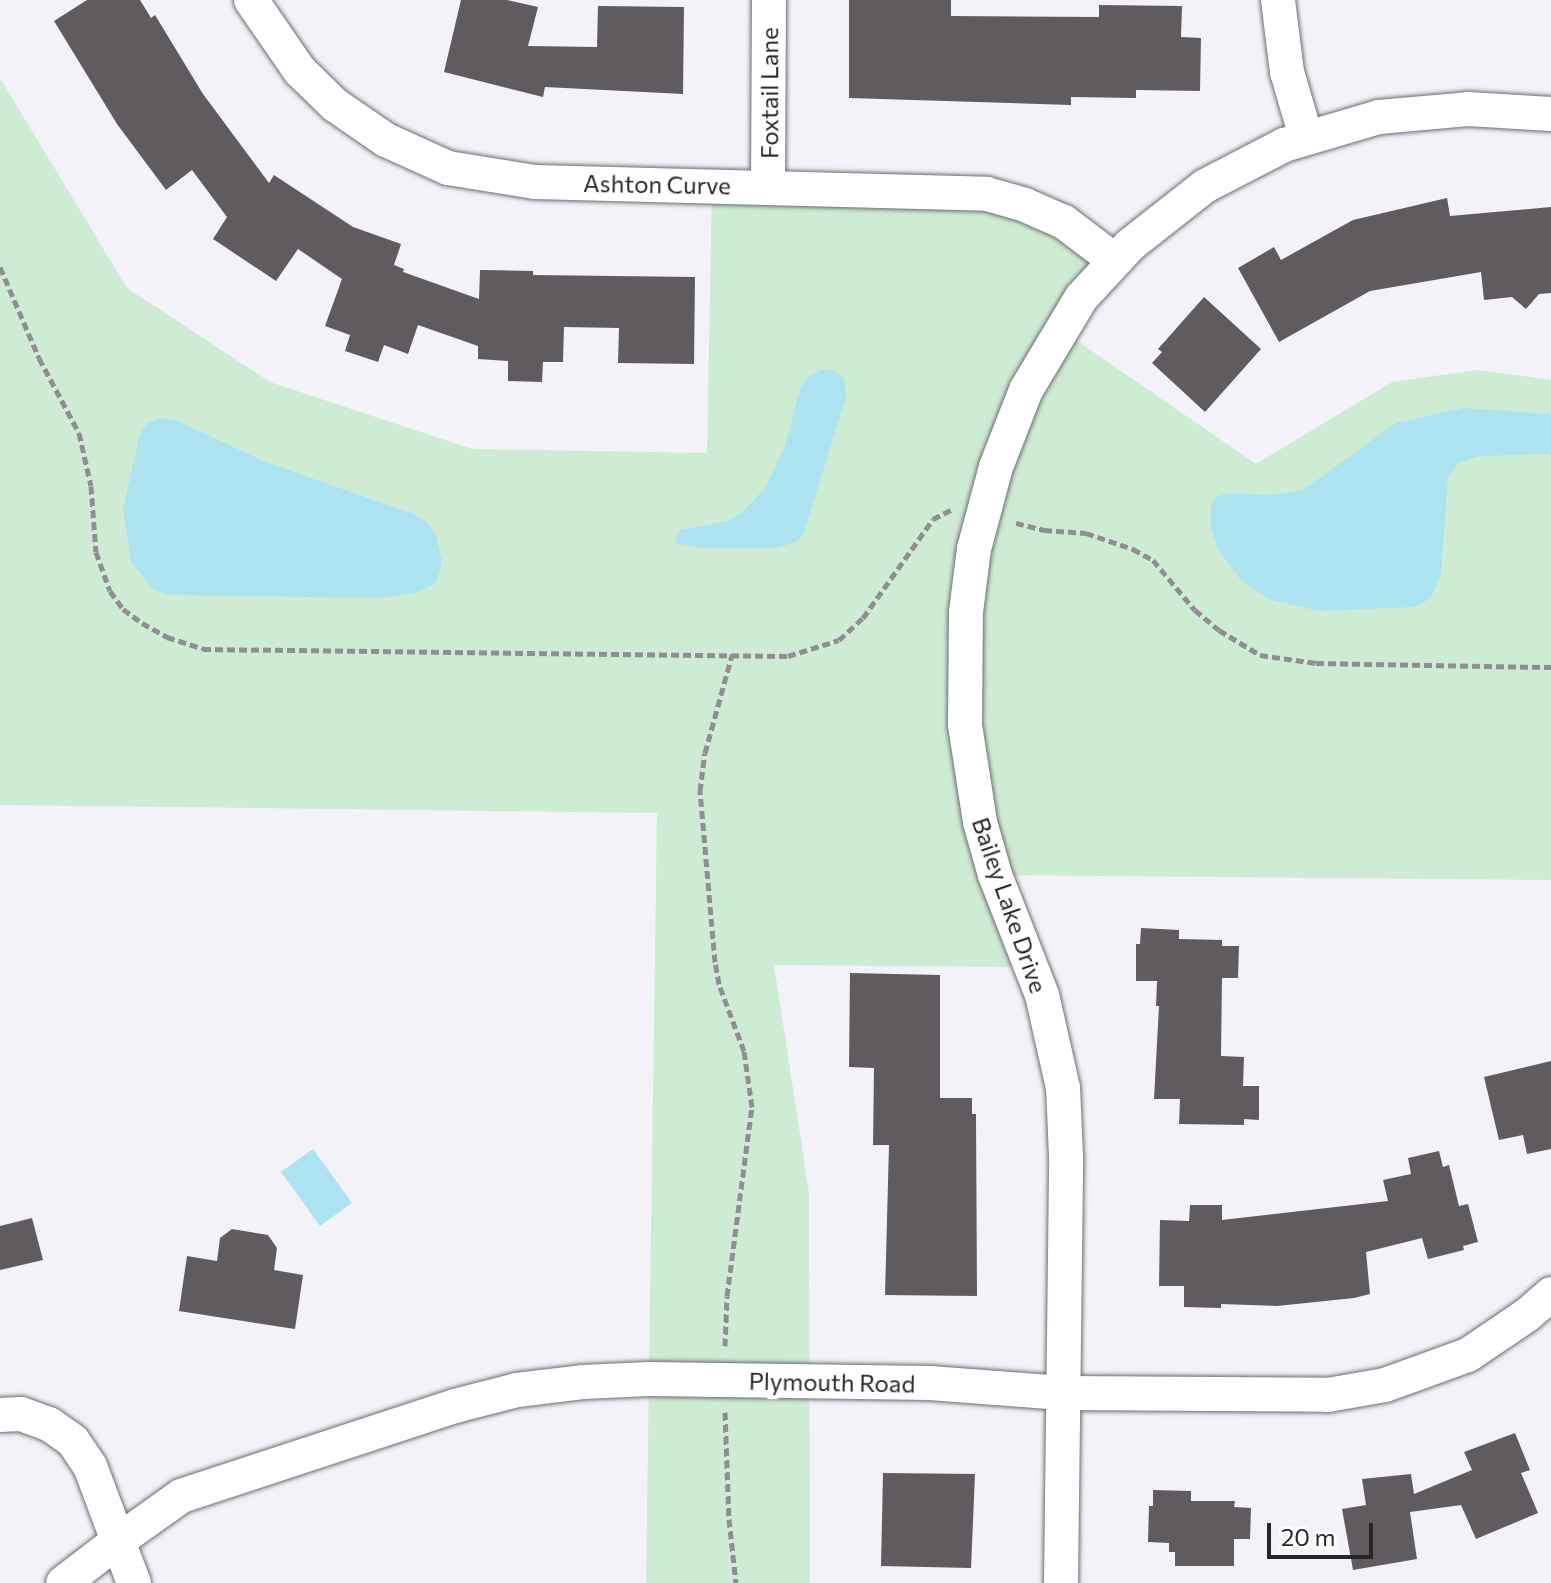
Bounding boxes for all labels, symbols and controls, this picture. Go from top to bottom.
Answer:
street label: Foxtail Lane [755,27,783,159]
street label: Ashton Curve [583,168,731,200]
street label: Bailey Lake Drive [966,813,1054,997]
street label: Plymouth Road [749,1366,915,1398]
scale bar [1271,1507,1377,1557]
text: 20 m [1281,1522,1335,1551]

